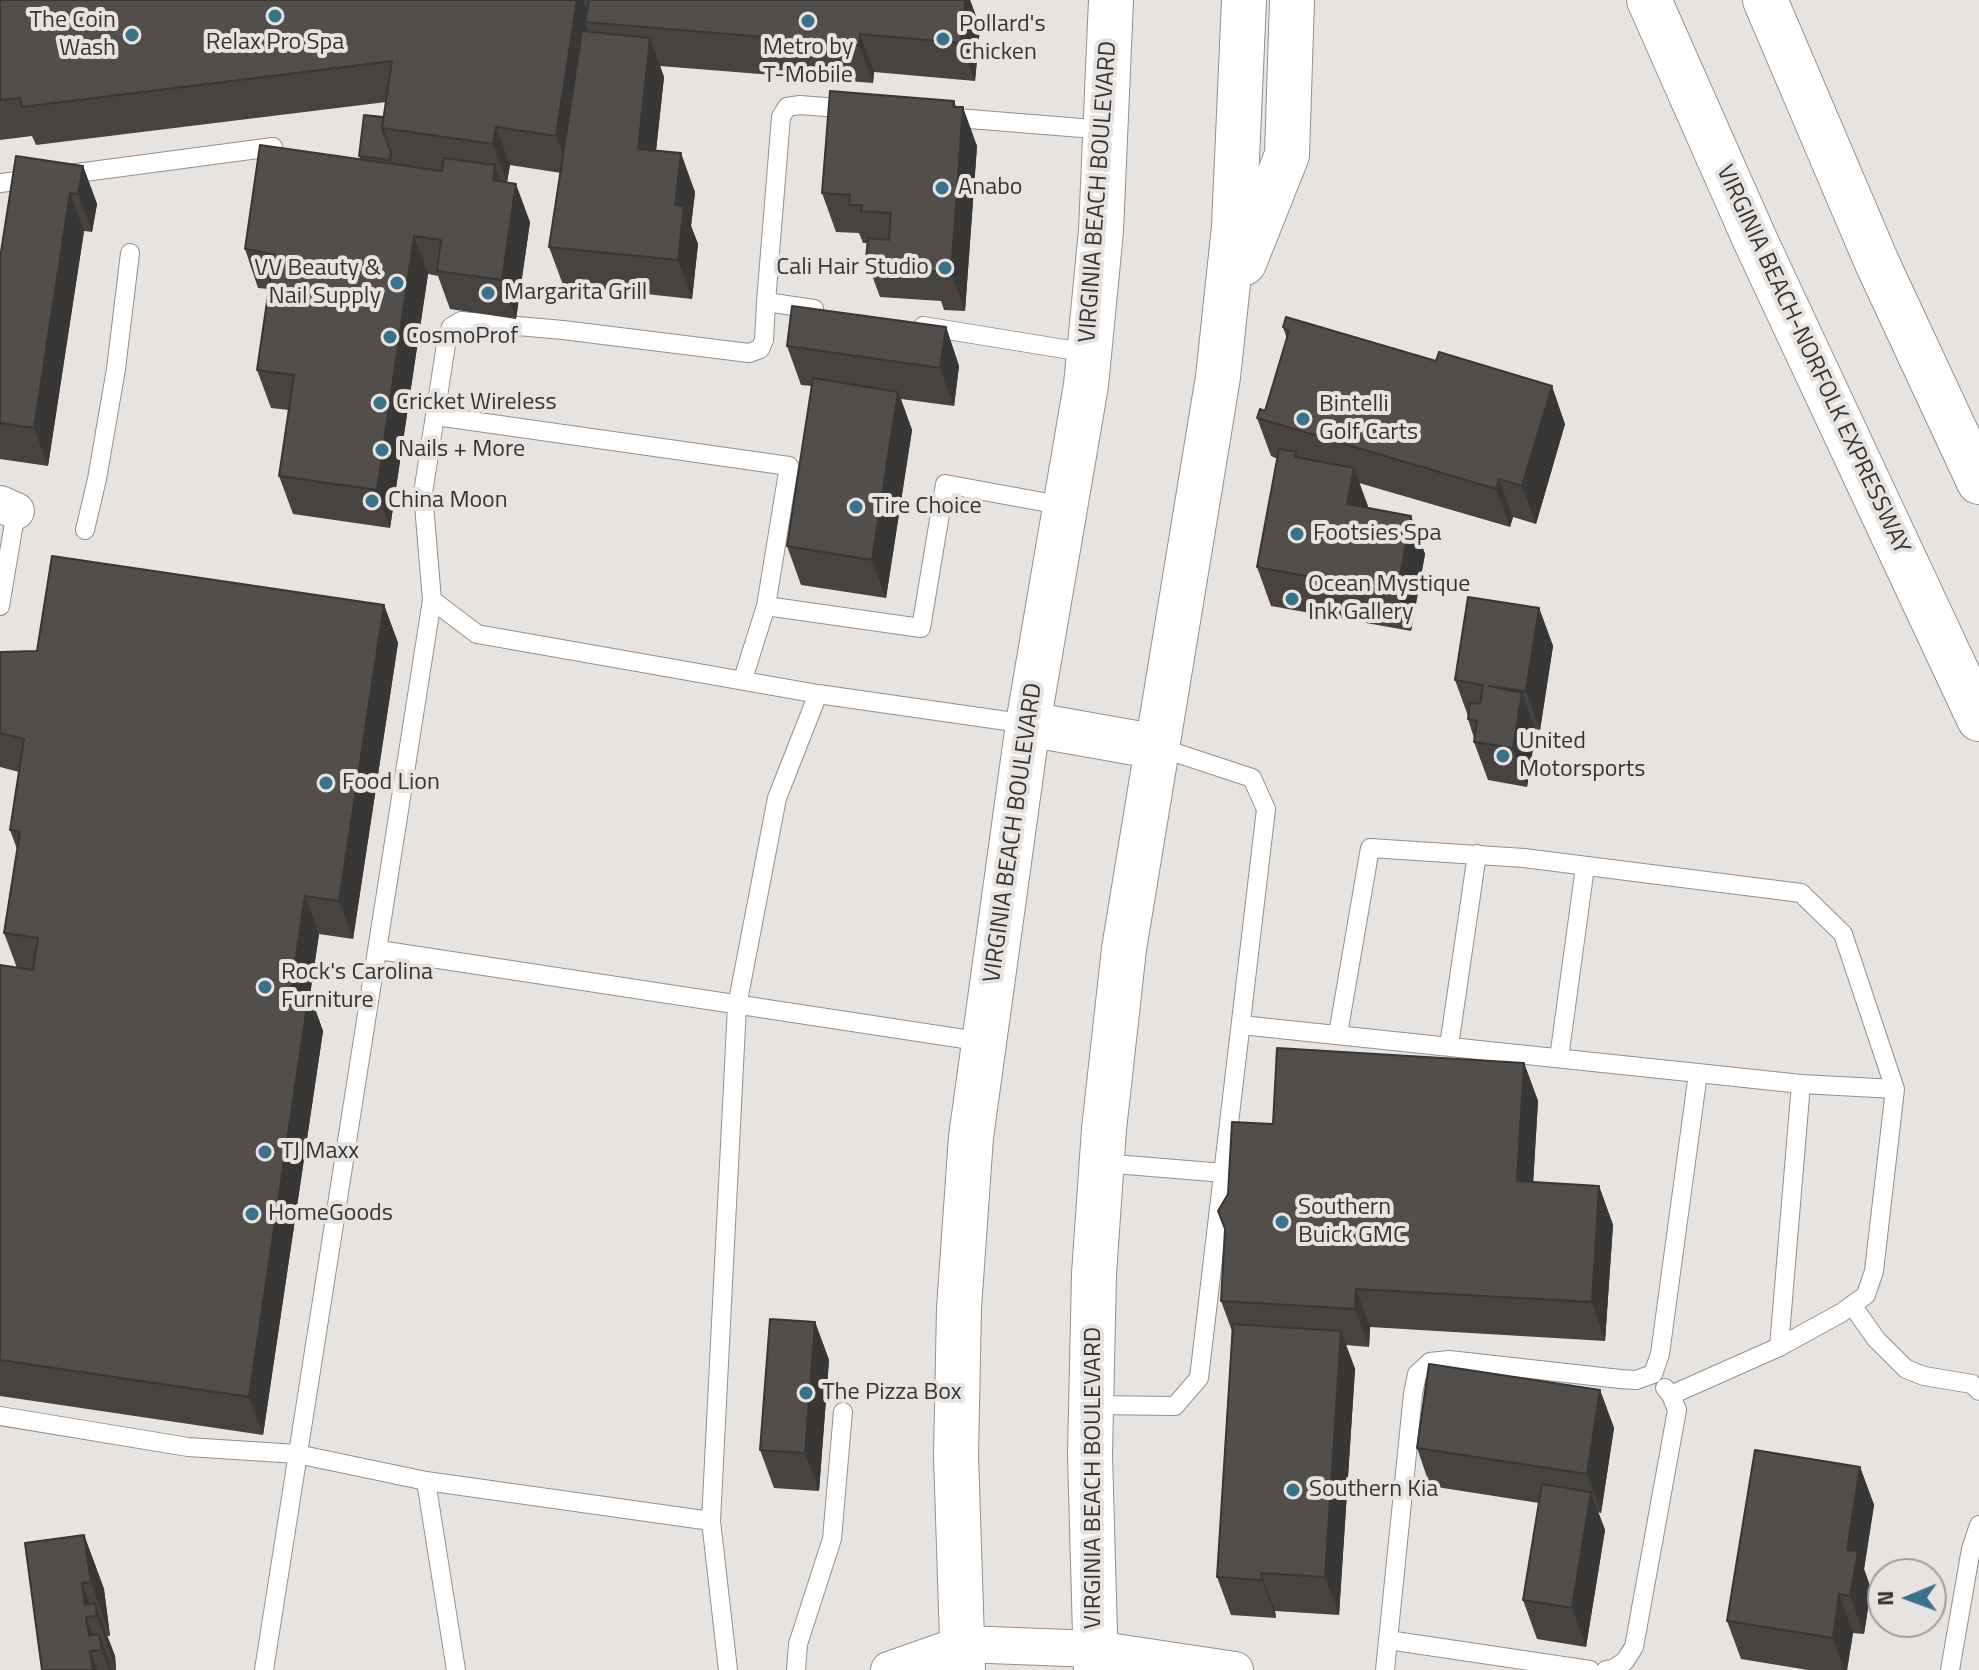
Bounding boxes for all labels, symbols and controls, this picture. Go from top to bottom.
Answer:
place label: The Coin Wash [29,7,116,63]
marker: Relax Pro Spa [266,7,284,25]
place label: Pollard's Chicken [959,11,1046,67]
marker: Metro by T-Mobile [799,12,817,30]
marker: The Coin Wash [123,26,141,44]
place label: Relax Pro Spa [206,29,344,57]
marker: Pollard's Chicken [934,30,952,48]
place label: Metro by T-Mobile [763,34,853,90]
street label: VIRGINIA BEACH BOULEVARD [1074,40,1124,344]
street label: VIRGINIA BEACH-NORFOLK EXPRESSWAY [1709,161,1915,559]
place label: Anabo [958,174,1023,202]
marker: Anabo [933,179,951,197]
place label: Cali Hair Studio [776,254,929,282]
place label: VV Beauty & Nail Supply [254,255,381,311]
marker: Cali Hair Studio [936,259,954,277]
marker: VV Beauty & Nail Supply [388,274,406,292]
place label: Margarita Grill [504,279,647,307]
marker: Margarita Grill [479,284,497,302]
place label: CosmoProf [406,323,518,351]
marker: CosmoProf [381,328,399,346]
place label: Cricket Wireless [396,389,557,417]
place label: Bintelli Golf Carts [1319,391,1418,447]
marker: Cricket Wireless [371,394,389,412]
marker: Bintelli Golf Carts [1294,410,1312,428]
place label: Nails + More [398,436,525,464]
marker: Nails + More [373,441,391,459]
place label: China Moon [388,487,508,515]
marker: China Moon [363,492,381,510]
place label: Tire Choice [872,493,982,521]
marker: Tire Choice [847,498,865,516]
place label: Footsies Spa [1313,520,1442,548]
marker: Footsies Spa [1288,525,1306,543]
place label: Ocean Mystique Ink Gallery [1308,571,1470,627]
marker: Ocean Mystique Ink Gallery [1283,590,1301,608]
street label: VIRGINIA BEACH BOULEVARD [979,681,1049,985]
place label: United Motorsports [1519,728,1645,784]
marker: United Motorsports [1494,747,1512,765]
place label: Food Lion [342,769,440,797]
marker: Food Lion [317,774,335,792]
place label: Rock's Carolina Furniture [281,959,433,1015]
marker: Rock's Carolina Furniture [256,978,274,996]
place label: TJ Maxx [281,1138,359,1166]
marker: TJ Maxx [256,1143,274,1161]
place label: Southern Buick GMC [1298,1194,1406,1250]
place label: HomeGoods [268,1200,393,1228]
marker: HomeGoods [243,1205,261,1223]
marker: Southern Buick GMC [1273,1213,1291,1231]
street label: VIRGINIA BEACH BOULEVARD [1080,1327,1108,1629]
place label: The Pizza Box [822,1379,962,1407]
marker: The Pizza Box [797,1384,815,1402]
place label: Southern Kia [1309,1476,1438,1504]
marker: Southern Kia [1284,1481,1302,1499]
north arrow [1867,1558,1947,1638]
text: N [1868,1590,1902,1606]

